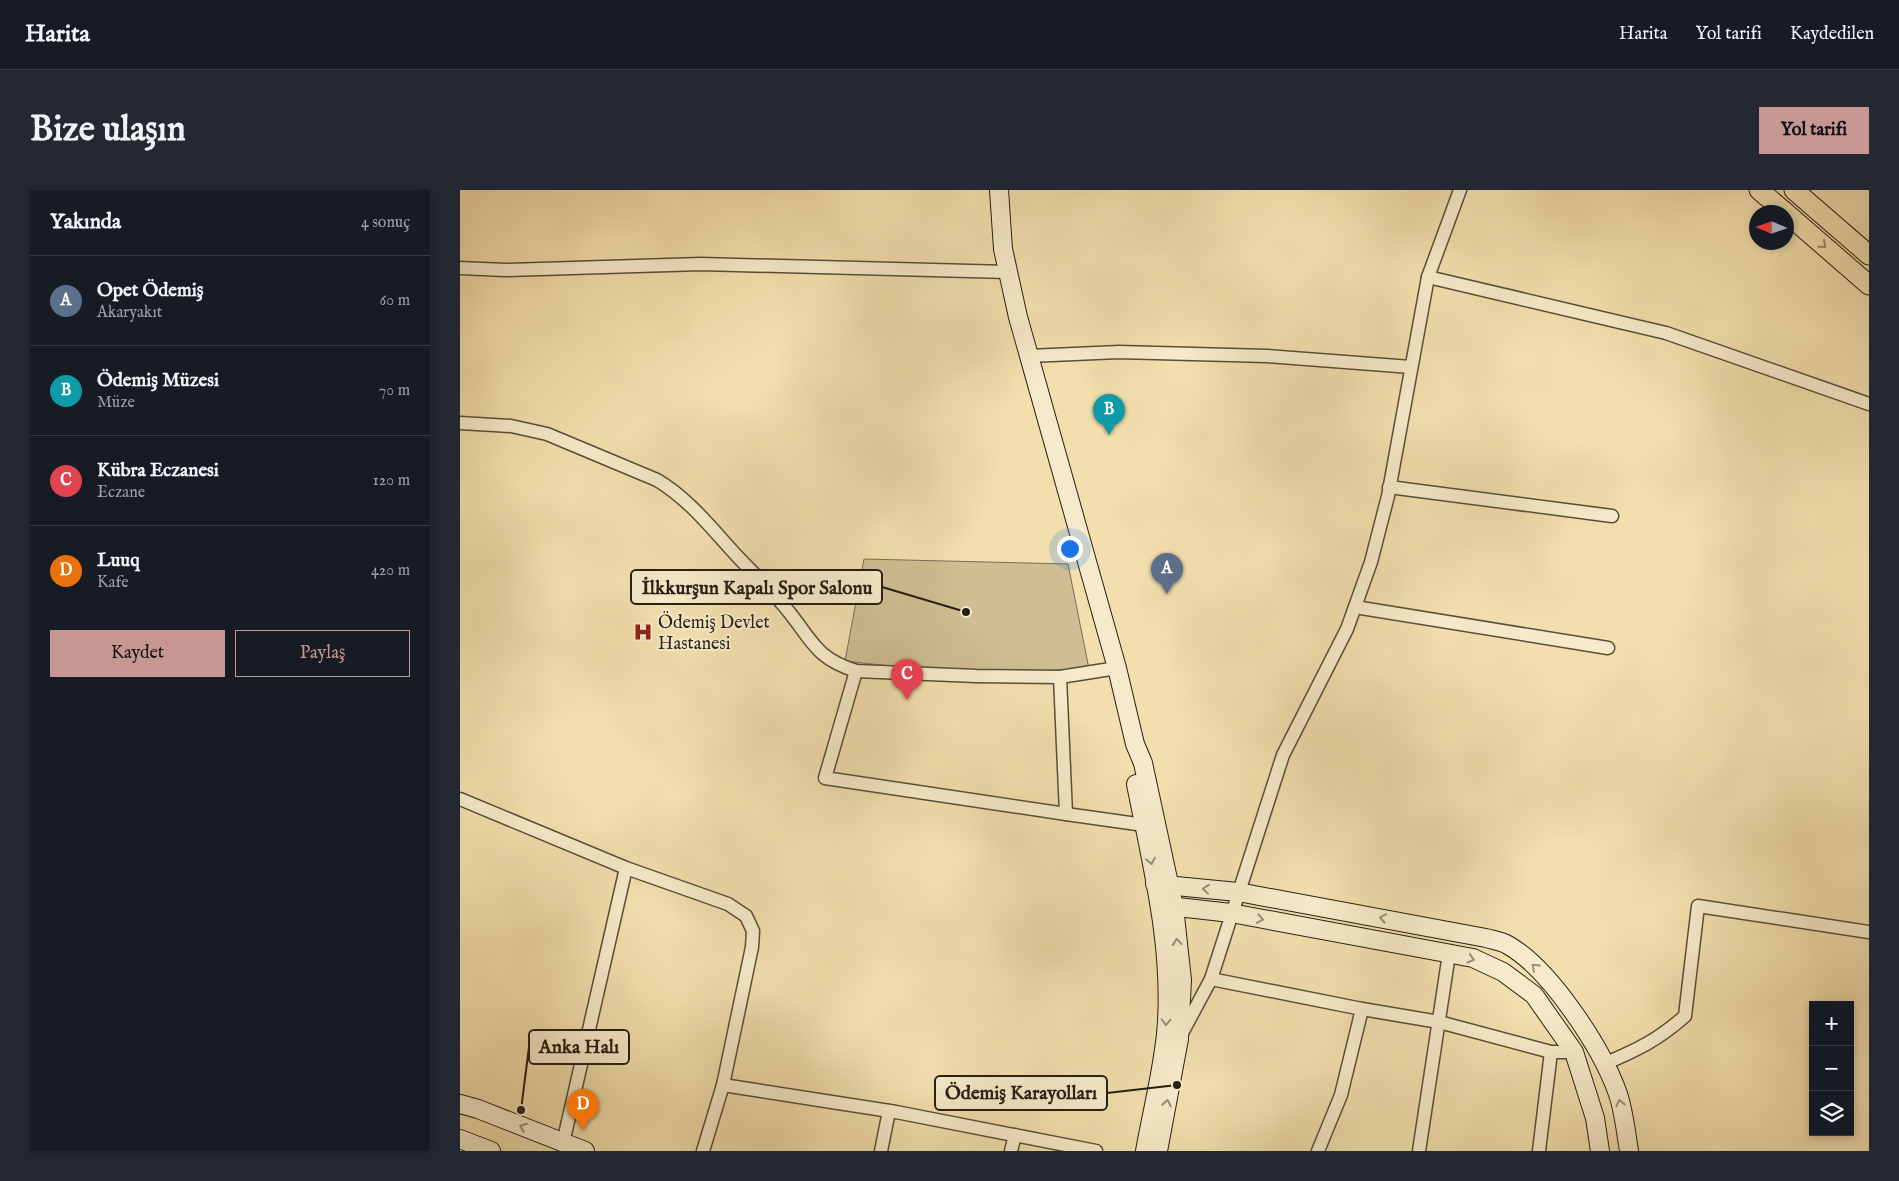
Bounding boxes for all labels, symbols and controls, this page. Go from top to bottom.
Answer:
text: Harita [25,19,90,50]
text: Harita [1619,23,1668,46]
text: Yol tarifi [1696,23,1762,46]
text: Kaydedilen [1790,23,1874,46]
button: Yol tarifi [1759,107,1869,154]
text: Bize ulaşın [30,108,186,153]
north arrow [1749,205,1794,250]
text: Yakında [50,209,121,236]
text: 4 sonuç [361,213,410,233]
one-way arrow [1818,240,1827,249]
text: Opet Ödemiş [97,279,203,303]
text: A [61,291,71,311]
text: 60 m [380,291,410,311]
text: Akaryakıt [97,303,162,323]
text: Ödemiş Müzesi [97,369,219,393]
text: B [61,381,71,401]
text: 70 m [379,381,410,401]
text: Müze [97,393,135,413]
pin: B [1093,394,1125,435]
text: Kübra Eczanesi [97,459,219,483]
text: C [60,471,72,491]
text: 120 m [373,471,410,491]
text: Eczane [97,483,145,503]
your location [1057,536,1083,562]
text: Luuq [97,549,140,573]
pin: A [1151,553,1183,594]
text: D [60,561,72,581]
text: 420 m [371,561,410,581]
callout: İlkkurşun Kapalı Spor Salonu [631,570,882,604]
text: Kafe [97,573,129,593]
text: İlkkurşun Kapalı Spor Salonu [642,576,872,601]
place label: Ödemiş Devlet Hastanesi [658,611,770,656]
hospital icon: Ödemiş Devlet Hastanesi [632,621,654,643]
button: Kaydet [50,630,225,677]
button: Paylaş [235,630,410,677]
pin: C [891,659,923,700]
one-way arrow [1145,857,1155,866]
one-way arrow [1201,883,1209,894]
one-way arrow [1255,913,1264,923]
one-way arrow [1379,913,1388,924]
one-way arrow [1172,938,1183,946]
one-way arrow [1466,953,1475,963]
one-way arrow [1532,964,1541,973]
map controls [1809,1001,1854,1136]
button: + [1809,1001,1854,1046]
one-way arrow [1161,1019,1171,1027]
callout: Anka Halı [529,1030,629,1064]
text: Anka Halı [538,1036,619,1060]
button: − [1809,1046,1854,1091]
callout: Ödemiş Karayolları [935,1076,1107,1110]
text: Ödemiş Karayolları [945,1081,1097,1106]
pin: D [567,1089,599,1130]
button: layers [1809,1091,1854,1136]
one-way arrow [1161,1099,1171,1107]
one-way arrow [1615,1099,1626,1108]
one-way arrow [519,1123,528,1133]

